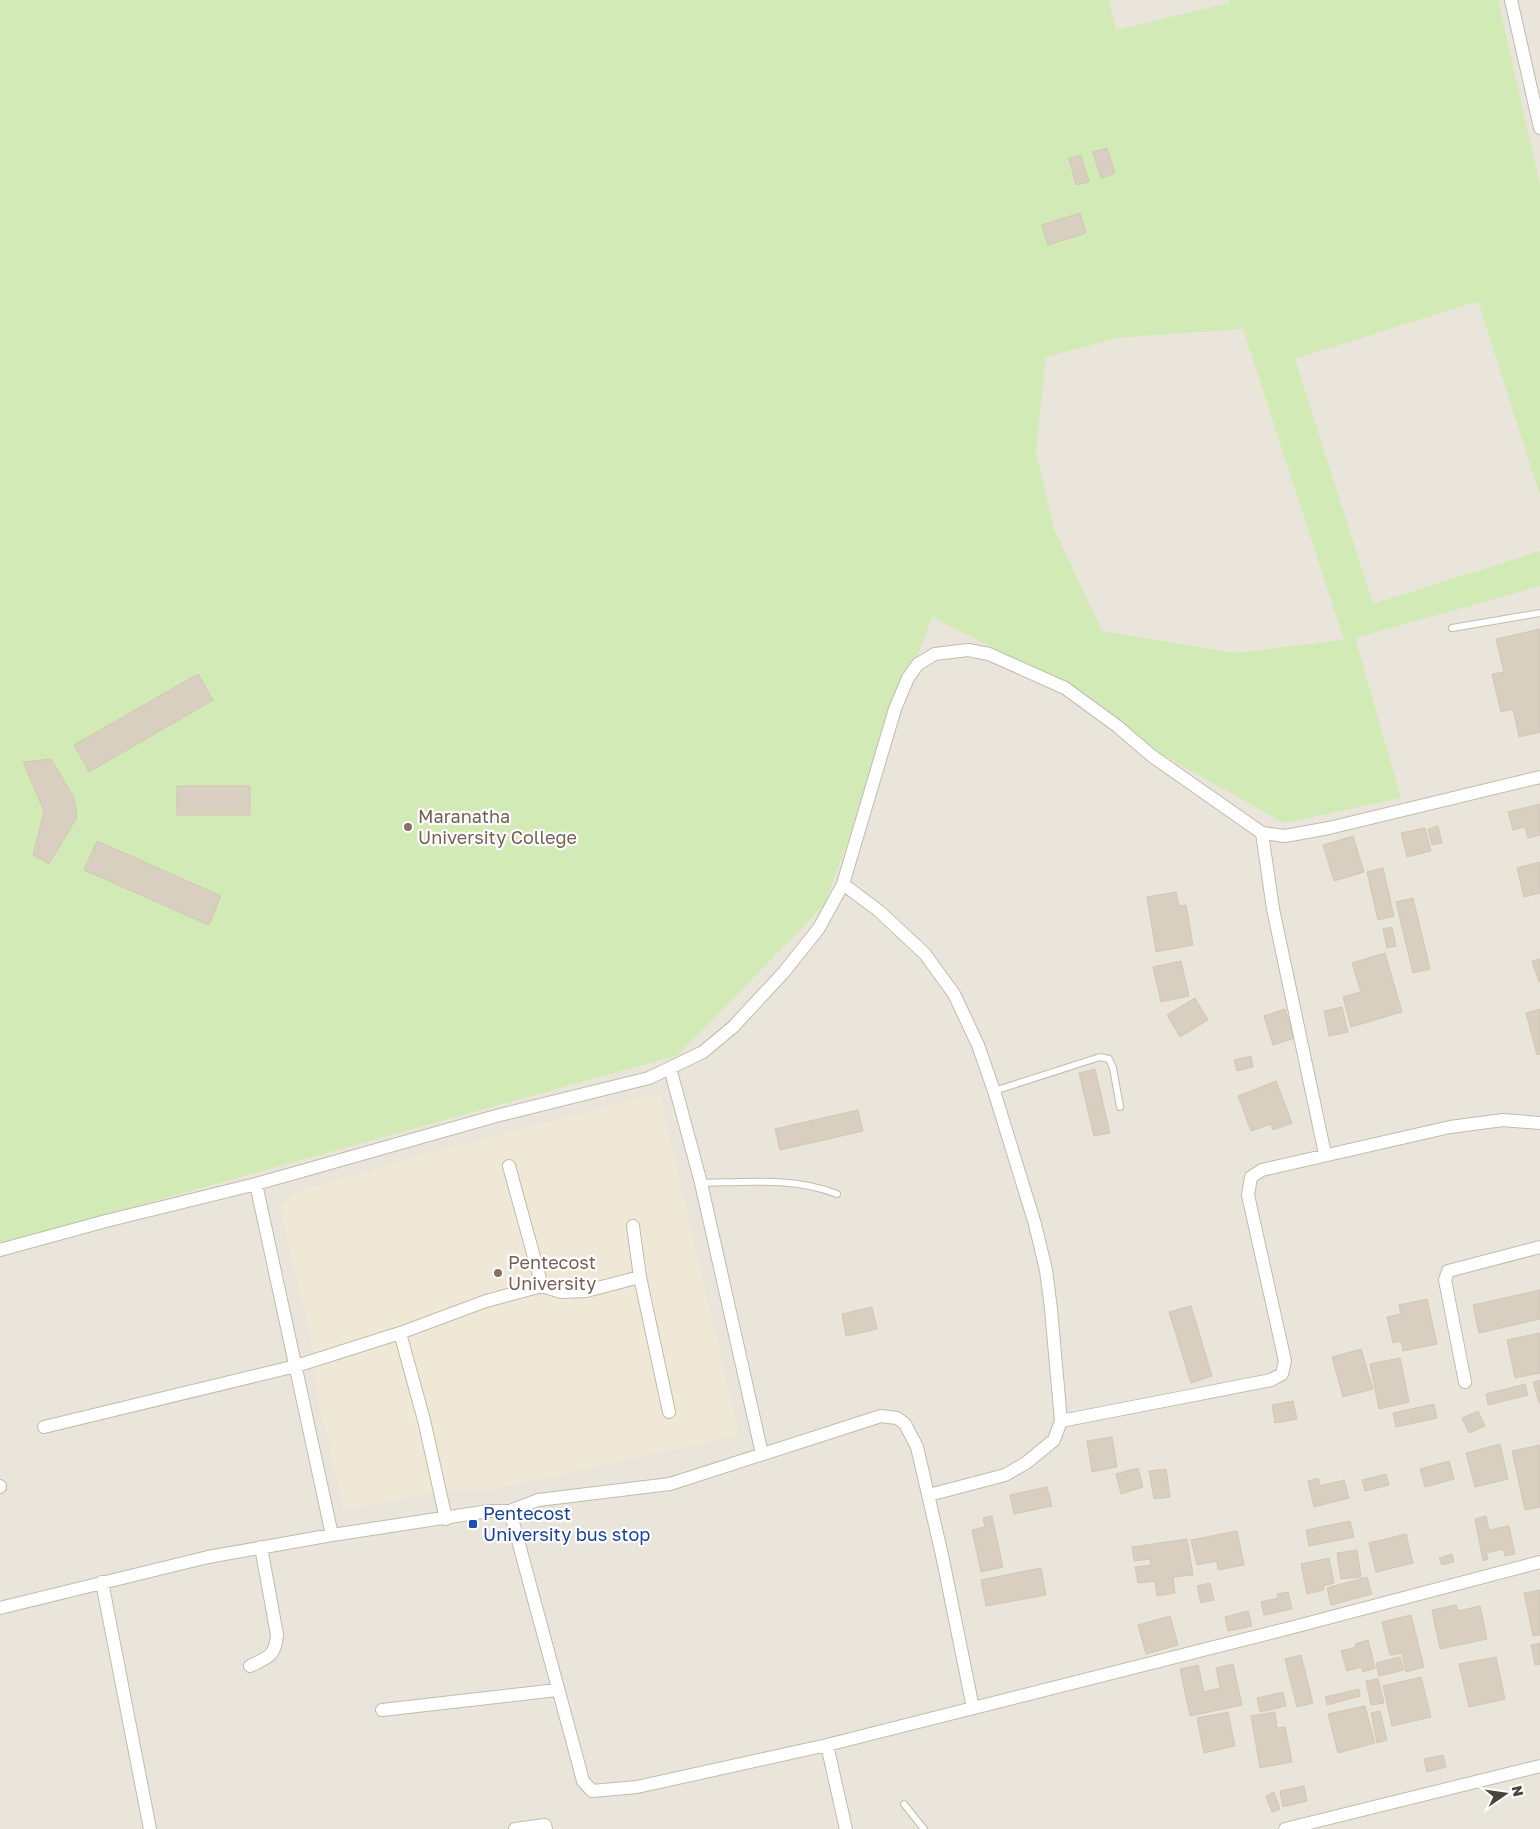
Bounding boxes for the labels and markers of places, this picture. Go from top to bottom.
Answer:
place label: Maranatha University College [418,805,577,848]
marker: Maranatha University College [402,821,414,833]
place label: Pentecost University [508,1251,596,1294]
marker: Pentecost University [492,1267,504,1279]
place label: Pentecost University bus stop [483,1502,650,1545]
marker: Pentecost University bus stop [467,1518,479,1530]

